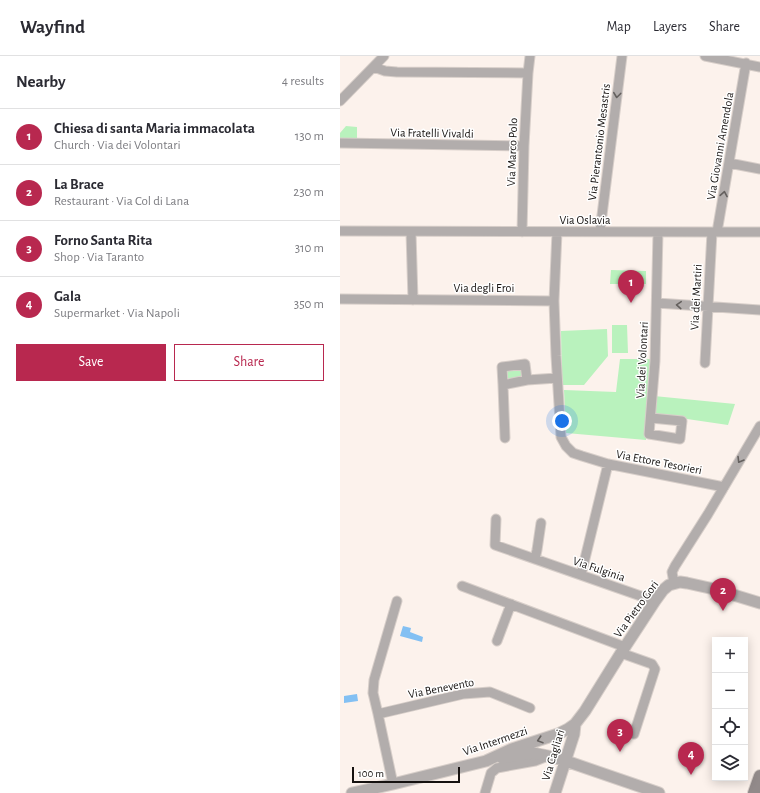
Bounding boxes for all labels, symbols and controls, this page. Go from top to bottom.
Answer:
text: Wayfind [20,18,85,37]
text: Map [606,20,631,34]
text: Layers [653,20,687,34]
text: Share [709,20,740,34]
text: Nearby [16,73,66,90]
text: 4 results [282,75,324,88]
street label: Via Pierantonio Mesastris [586,83,612,201]
street label: Via Giovanni Amendola [705,91,735,201]
one-way arrow [613,92,622,98]
street label: Via Marco Polo [505,117,519,187]
text: Chiesa di santa Maria immacolata [54,121,255,136]
street label: Via Fratelli Vivaldi [390,126,474,140]
text: 1 [27,130,31,143]
text: 130 m [295,130,324,143]
text: Church · Via dei Volontari [54,139,181,152]
text: La Brace [54,177,104,192]
text: 2 [26,186,32,199]
text: 230 m [293,186,324,199]
one-way arrow [719,191,727,197]
text: Restaurant · Via Col di Lana [54,195,189,208]
street label: Via Oslavia [559,214,611,226]
text: Forno Santa Rita [54,233,153,248]
text: 3 [26,242,32,255]
text: 310 m [295,242,324,255]
text: Shop · Via Taranto [54,251,144,264]
street label: Via dei Martiri [688,264,704,330]
pin: 1 [618,270,644,303]
street label: Via degli Eroi [454,282,514,294]
text: Gala [54,289,81,304]
text: 4 [26,298,32,311]
text: 350 m [294,298,324,311]
one-way arrow [676,300,682,309]
text: Supermarket · Via Napoli [54,307,180,320]
street label: Via dei Volontari [634,321,650,399]
button: Save [16,344,166,381]
button: Share [174,344,324,381]
your location [552,411,572,431]
street label: Via Ettore Tesorieri [615,448,703,476]
one-way arrow [737,456,744,463]
street label: Via Fulginia [571,554,627,584]
street label: Via Pietro Gori [611,578,661,640]
pin: 2 [710,578,736,611]
map controls [712,637,748,781]
button: + [712,637,748,673]
button: − [712,673,748,709]
street label: Via Benevento [407,676,475,700]
button: locate [712,709,748,745]
pin: 3 [607,719,633,752]
street label: Via Intermezzi [461,724,529,758]
street label: Via Cagliari [540,728,566,782]
one-way arrow [536,735,543,744]
pin: 4 [678,742,704,775]
button: layers [712,745,748,781]
scale bar [352,765,460,784]
text: 100 m [358,768,384,779]

